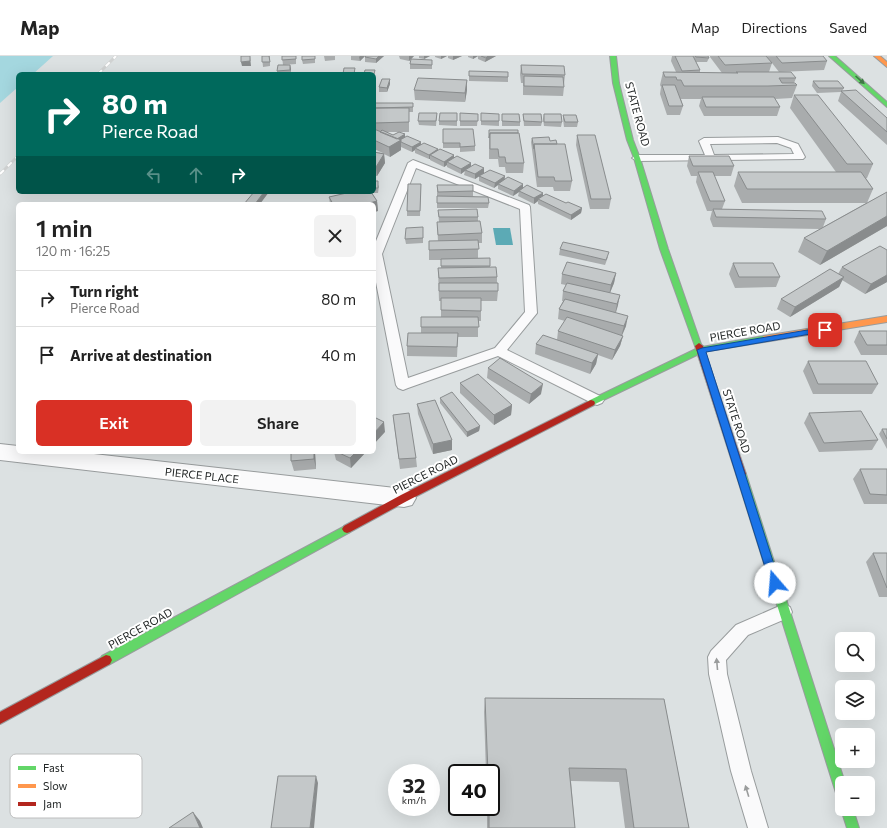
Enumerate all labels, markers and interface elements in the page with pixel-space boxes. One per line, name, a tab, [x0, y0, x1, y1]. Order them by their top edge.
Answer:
text: Map	[20, 16, 59, 39]
text: Map	[691, 19, 720, 36]
text: Directions	[742, 19, 807, 36]
text: Saved	[829, 19, 867, 36]
one-way arrow	[854, 76, 865, 85]
street label: STATE ROAD	[623, 80, 653, 148]
text: 80 m	[102, 86, 168, 120]
icon: right	[36, 88, 88, 140]
text: Pierce Road	[102, 120, 198, 142]
icon: left	[143, 164, 165, 186]
icon: ahead	[185, 164, 207, 186]
icon: right	[227, 164, 249, 186]
text: 1 min	[36, 213, 93, 242]
button: close	[314, 215, 356, 257]
text: 120 m · 16:25	[36, 243, 110, 259]
text: Turn right	[70, 282, 139, 300]
icon: right	[36, 288, 58, 310]
text: 80 m	[321, 290, 356, 308]
text: Pierce Road	[70, 300, 139, 316]
pin	[808, 313, 842, 347]
street label: PIERCE ROAD	[709, 318, 781, 344]
icon: arrive	[814, 319, 836, 341]
icon: arrive	[36, 344, 58, 366]
text: Arrive at destination	[70, 346, 212, 364]
text: 40 m	[321, 346, 356, 364]
street label: STATE ROAD	[721, 387, 753, 455]
button: Exit	[36, 400, 192, 446]
button: Share	[200, 400, 356, 446]
street label: PIERCE ROAD	[390, 452, 460, 496]
street label: PIERCE PLACE	[164, 465, 240, 485]
position arrow	[754, 562, 796, 604]
street label: PIERCE ROAD	[106, 605, 174, 651]
map controls	[835, 632, 875, 816]
button: search	[835, 632, 875, 672]
one-way arrow	[714, 658, 721, 670]
button: layers	[835, 680, 875, 720]
button: +	[835, 728, 875, 768]
legend	[10, 754, 142, 818]
text: Fast	[43, 761, 65, 774]
speed limit sign: 40	[448, 764, 500, 816]
text: 32	[403, 773, 425, 797]
button: −	[835, 776, 875, 816]
text: Slow	[43, 779, 68, 792]
one-way arrow	[744, 784, 750, 796]
text: km/h	[402, 794, 426, 806]
text: Jam	[43, 797, 62, 811]

